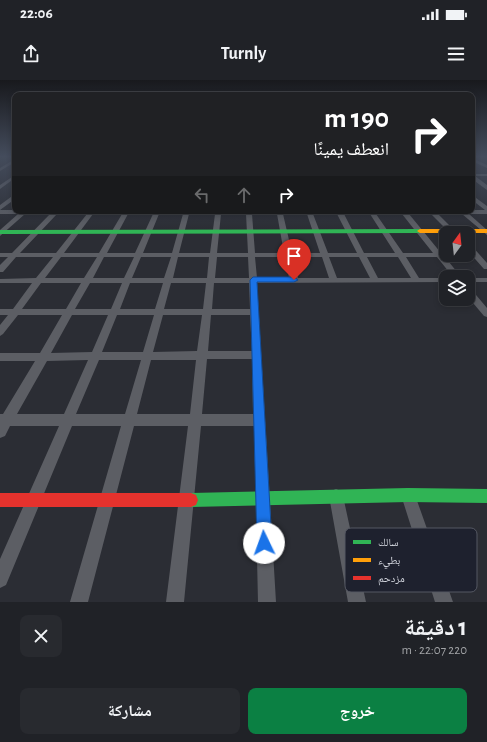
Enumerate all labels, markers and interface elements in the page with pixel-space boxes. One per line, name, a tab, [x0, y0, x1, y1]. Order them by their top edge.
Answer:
text: 22:06	[20, 6, 53, 21]
icon: share	[20, 43, 42, 65]
icon: menu	[445, 43, 467, 65]
text: Turnly	[221, 45, 266, 63]
text: 190 m	[324, 105, 389, 133]
icon: right	[403, 108, 455, 160]
text: انعطف يمينًا	[313, 141, 389, 159]
icon: left	[191, 184, 213, 206]
icon: ahead	[233, 184, 255, 206]
icon: right	[275, 184, 297, 206]
north arrow	[439, 226, 475, 262]
map controls	[439, 226, 475, 306]
pin	[277, 239, 311, 280]
icon: arrive	[283, 245, 305, 267]
button: layers	[439, 270, 475, 306]
position arrow	[243, 522, 285, 564]
legend	[345, 528, 477, 592]
text: سالك	[378, 537, 398, 548]
text: بطيء	[378, 555, 400, 569]
text: مزدحم	[378, 573, 405, 586]
button: close	[20, 615, 62, 657]
text: 1 دقيقة	[404, 616, 467, 640]
text: 220 m · 22:07	[401, 644, 467, 657]
button: مشاركة	[20, 688, 240, 734]
button: خروج	[248, 688, 467, 734]

